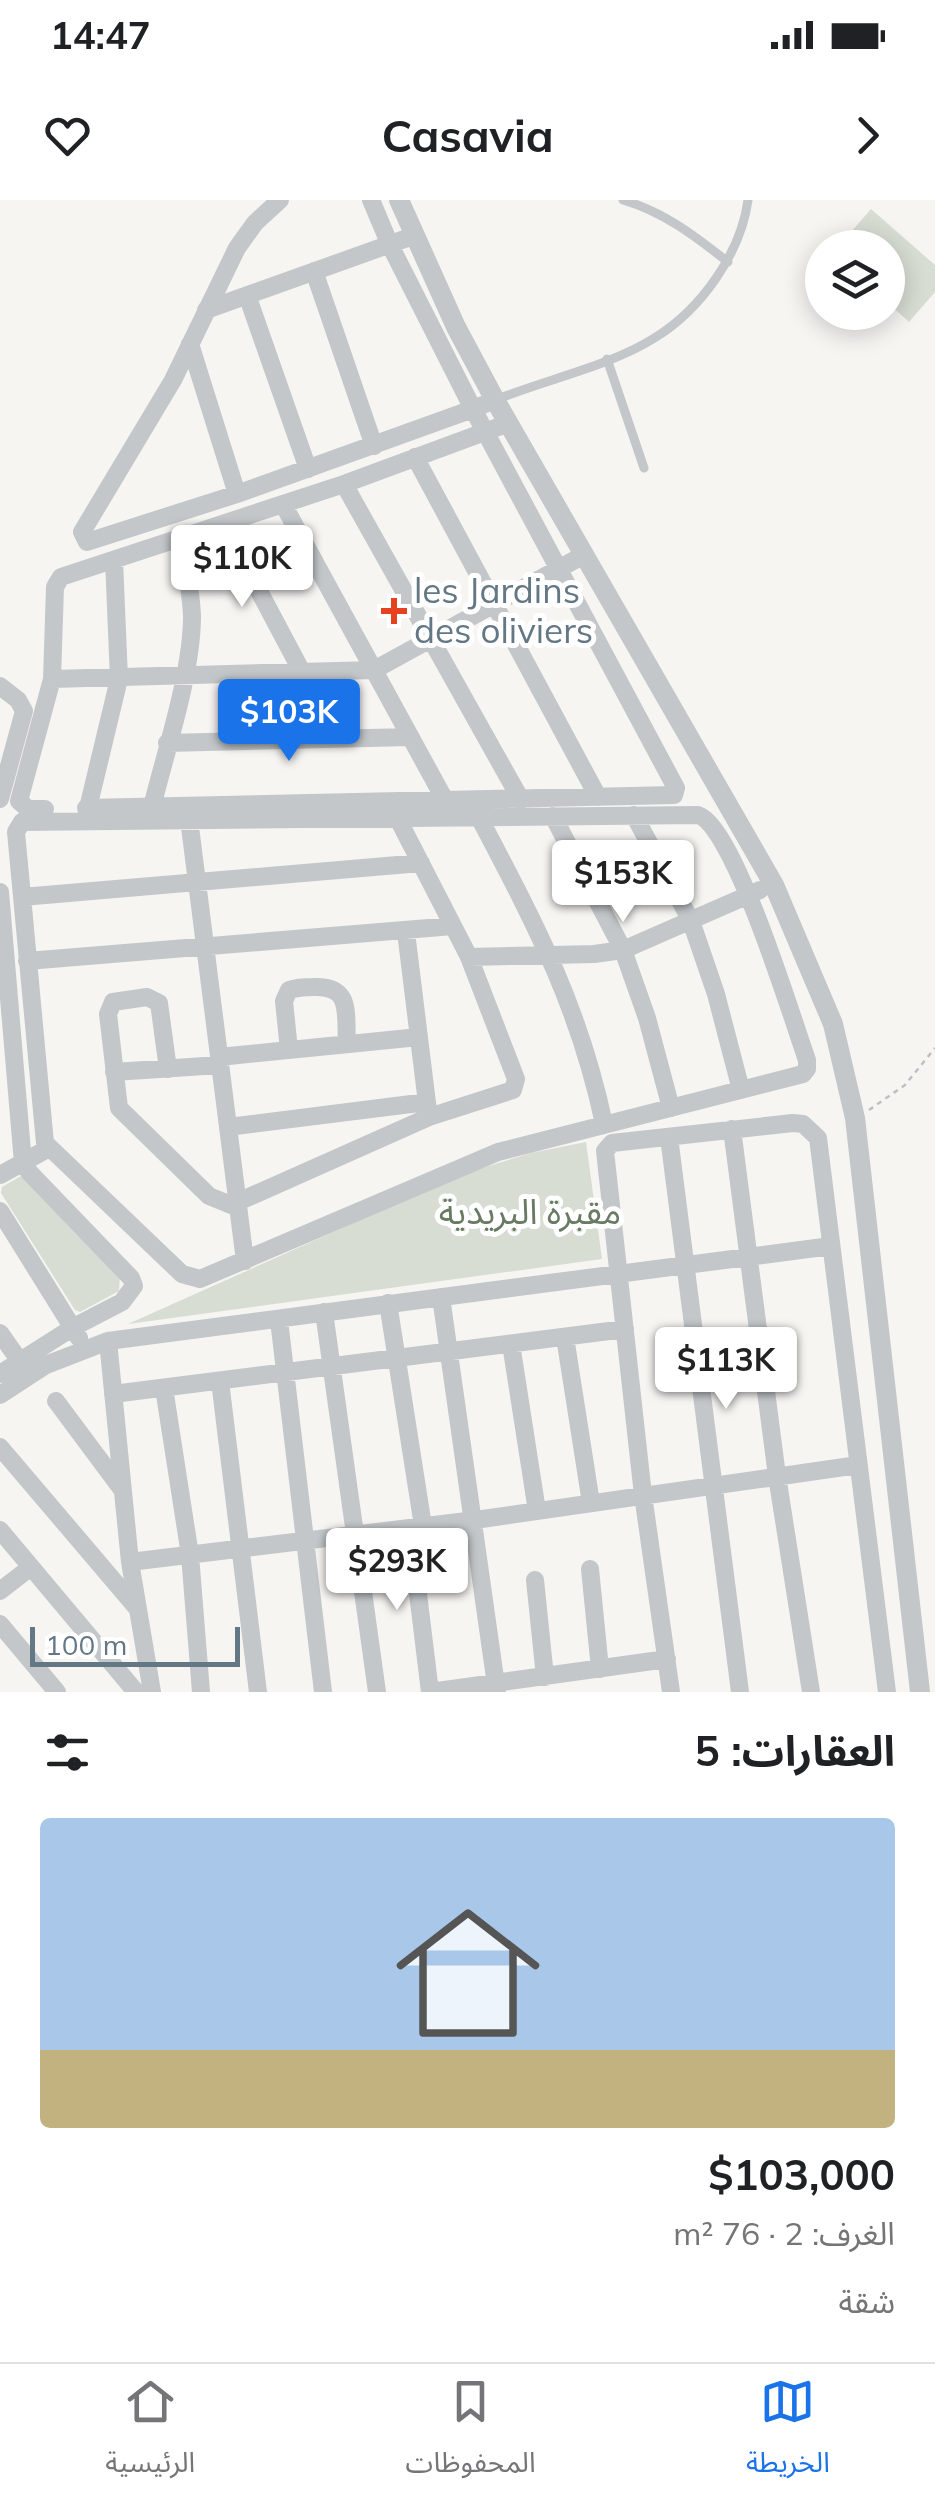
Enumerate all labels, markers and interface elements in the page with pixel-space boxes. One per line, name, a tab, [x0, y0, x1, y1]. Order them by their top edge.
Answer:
text: 14:47	[50, 11, 151, 59]
text: Casavia	[381, 107, 554, 163]
icon: heart	[40, 108, 95, 163]
icon: forward	[840, 108, 895, 163]
map controls	[805, 230, 905, 330]
button: layers	[805, 230, 905, 330]
pin: $110K	[172, 525, 312, 610]
text: $110K	[193, 537, 291, 577]
place label: les Jardins des oliviers	[414, 568, 593, 652]
marker: les Jardins des oliviers	[383, 600, 405, 622]
pin: $103K	[219, 679, 359, 764]
text: $103K	[240, 691, 338, 731]
pin: $153K	[553, 840, 693, 925]
text: $153K	[574, 852, 672, 892]
park label: مقبرة البريدية	[439, 1189, 621, 1233]
pin: $113K	[656, 1327, 796, 1412]
text: $113K	[677, 1339, 775, 1379]
pin: $293K	[327, 1528, 467, 1613]
text: $293K	[348, 1540, 446, 1580]
scale bar	[30, 1622, 240, 1666]
text: 100 m	[45, 1627, 127, 1662]
text: العقارات: 5	[695, 1724, 895, 1777]
icon: filters	[40, 1725, 95, 1780]
icon: home	[378, 1883, 558, 2063]
text: $103,000	[708, 2148, 895, 2201]
text: الغرف: 2 · 76 m²	[673, 2213, 895, 2253]
text: شقة	[839, 2281, 895, 2321]
tab: الرئيسية	[105, 2374, 195, 2493]
tab: المحفوظات	[406, 2374, 536, 2493]
tab: الخريطة	[746, 2374, 830, 2493]

